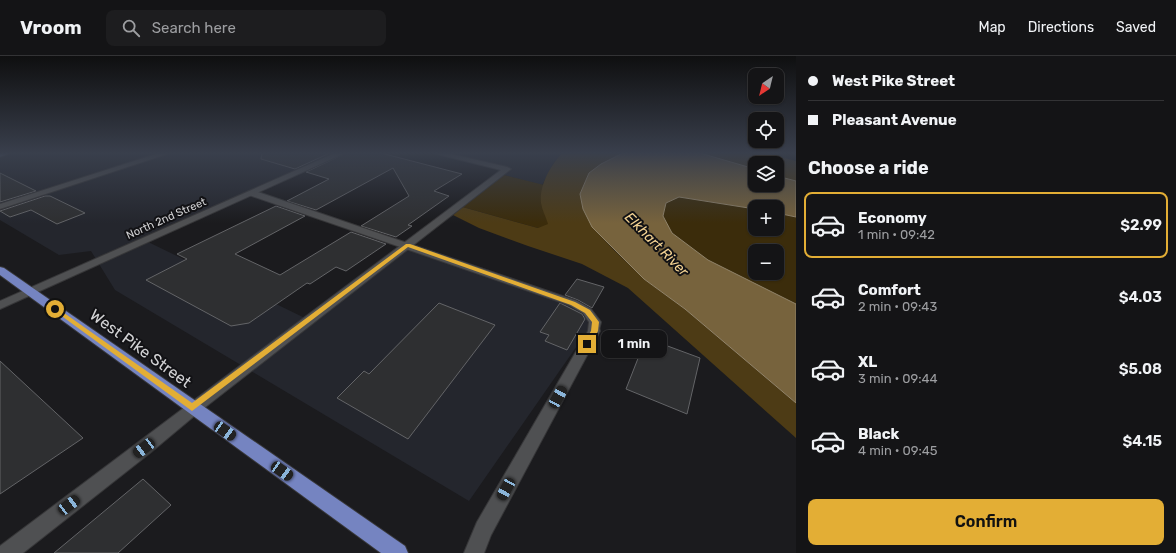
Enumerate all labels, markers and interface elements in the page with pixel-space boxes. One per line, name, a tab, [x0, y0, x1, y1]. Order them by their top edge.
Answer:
search box	[106, 10, 386, 46]
text: Vroom	[20, 16, 82, 39]
icon: search	[120, 17, 142, 39]
text: Search here	[152, 19, 236, 37]
text: Map	[979, 19, 1006, 36]
text: Directions	[1028, 19, 1094, 36]
text: Saved	[1116, 19, 1156, 36]
north arrow	[748, 68, 784, 104]
map controls	[748, 68, 784, 280]
text: West Pike Street	[832, 72, 955, 90]
text: Pleasant Avenue	[832, 111, 957, 129]
button: locate	[748, 112, 784, 148]
button: layers	[748, 156, 784, 192]
text: Choose a ride	[808, 157, 929, 179]
street label: North 2nd Street	[124, 195, 209, 242]
button: +	[748, 200, 784, 236]
icon: car	[810, 207, 846, 243]
water label: Elkhart River	[621, 209, 693, 280]
text: Economy	[858, 209, 927, 227]
text: $2.99	[1120, 216, 1162, 234]
text: 1 min · 09:42	[858, 227, 935, 242]
button: −	[748, 244, 784, 280]
icon: car	[810, 279, 846, 315]
text: Comfort	[858, 281, 921, 299]
text: $4.03	[1119, 288, 1162, 306]
text: 2 min · 09:43	[858, 299, 937, 314]
route start	[46, 300, 64, 318]
street label: West Pike Street	[86, 305, 195, 392]
callout: 1 min	[601, 330, 667, 358]
route end	[578, 335, 596, 353]
text: 1 min	[618, 336, 650, 351]
icon: car	[810, 351, 846, 387]
text: XL	[858, 353, 877, 371]
text: $5.08	[1119, 360, 1162, 378]
text: 3 min · 09:44	[858, 371, 938, 386]
car	[547, 384, 569, 410]
car	[212, 419, 238, 443]
icon: car	[810, 423, 846, 459]
text: Black	[858, 425, 899, 443]
text: $4.15	[1122, 432, 1162, 450]
car	[131, 436, 157, 460]
text: 4 min · 09:45	[858, 443, 938, 458]
car	[269, 459, 295, 483]
car	[495, 476, 517, 502]
car	[56, 493, 82, 517]
button: Confirm	[808, 499, 1164, 545]

